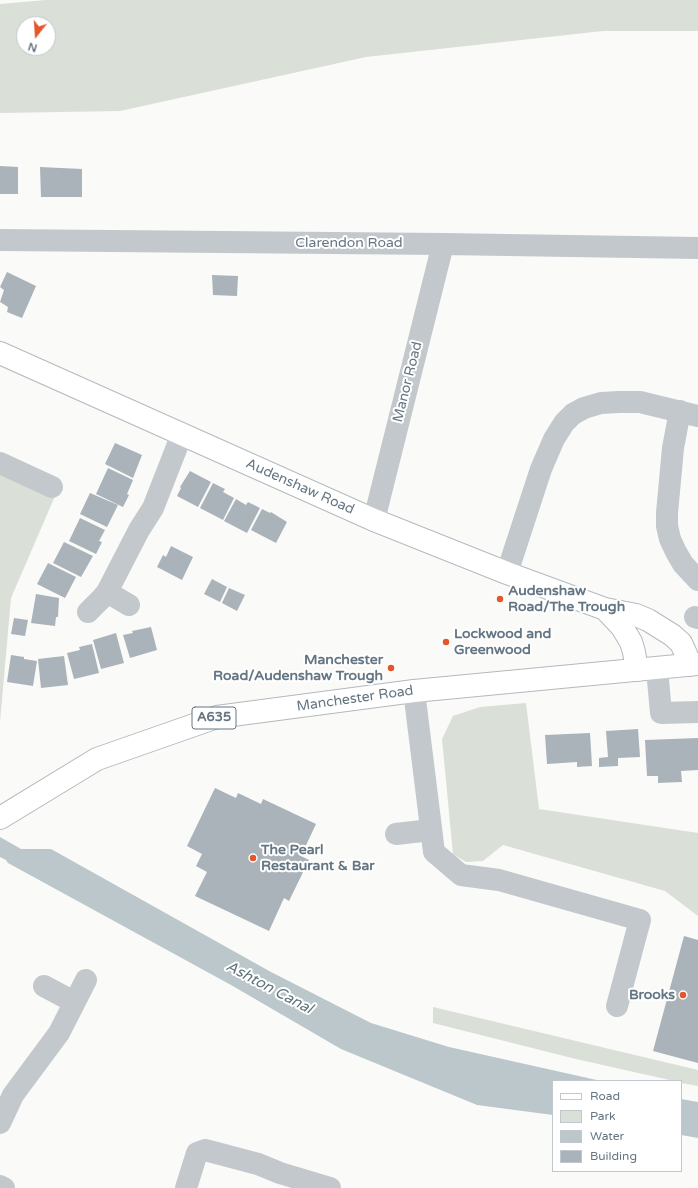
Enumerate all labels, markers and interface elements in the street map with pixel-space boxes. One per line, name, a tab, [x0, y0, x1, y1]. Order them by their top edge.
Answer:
north arrow	[16, 16, 56, 56]
text: N	[27, 39, 39, 55]
street label: Clarendon Road	[295, 235, 403, 251]
street label: Manor Road	[390, 340, 426, 424]
street label: Audenshaw Road	[243, 456, 357, 518]
place label: Audenshaw Road/The Trough	[508, 583, 625, 616]
marker: Audenshaw Road/The Trough	[495, 594, 505, 604]
place label: Lockwood and Greenwood	[454, 626, 551, 658]
marker: Lockwood and Greenwood	[441, 637, 451, 647]
place label: Manchester Road/Audenshaw Trough	[213, 652, 383, 684]
marker: Manchester Road/Audenshaw Trough	[386, 663, 396, 673]
street label: Manchester Road	[295, 682, 415, 716]
road number: A635	[192, 707, 236, 729]
place label: The Pearl Restaurant & Bar	[261, 842, 375, 874]
marker: The Pearl Restaurant & Bar	[248, 853, 258, 863]
water label: Ashton Canal	[223, 958, 315, 1018]
place label: Brooks	[629, 987, 675, 1003]
marker: Brooks	[678, 990, 688, 1000]
legend	[552, 1080, 682, 1172]
text: Road	[590, 1089, 620, 1103]
text: Park	[590, 1109, 616, 1123]
text: Water	[590, 1129, 624, 1143]
text: Building	[590, 1149, 637, 1163]

